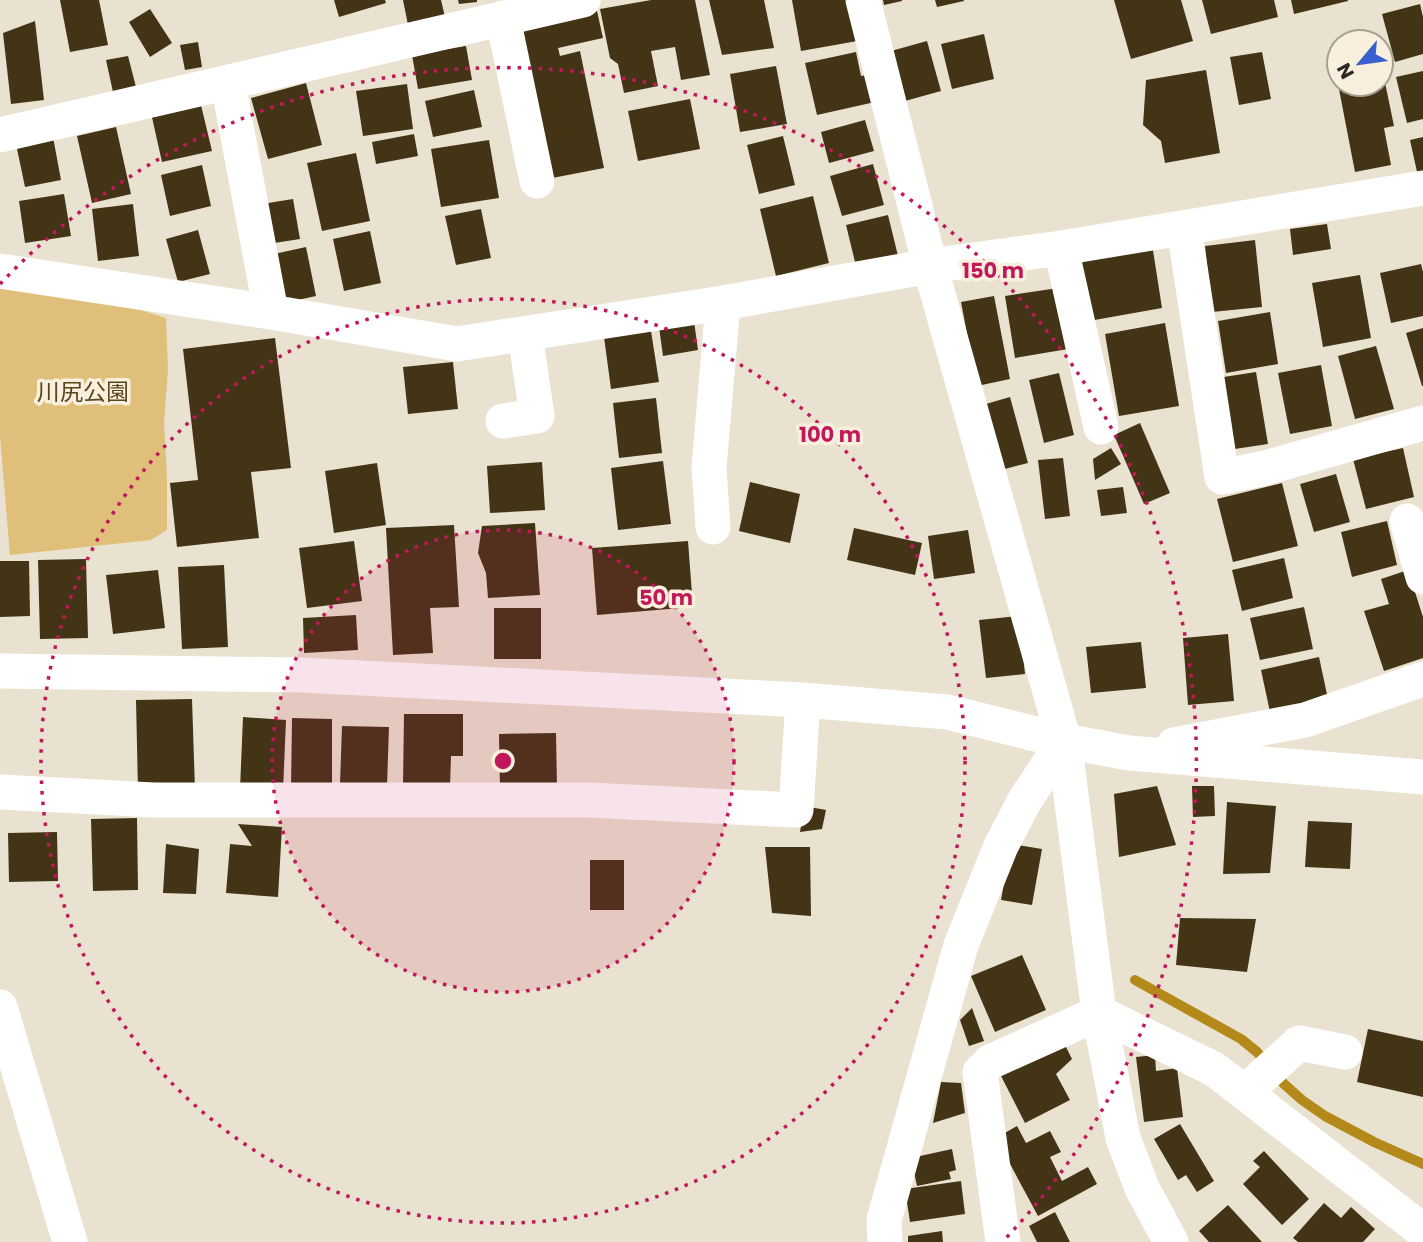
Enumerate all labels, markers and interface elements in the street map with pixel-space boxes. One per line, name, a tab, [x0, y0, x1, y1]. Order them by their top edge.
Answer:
north arrow	[1325, 28, 1395, 98]
text: N	[1330, 58, 1361, 84]
text: 150 m	[962, 256, 1024, 285]
park label: 川尻公園	[37, 376, 129, 408]
text: 100 m	[799, 420, 861, 449]
text: 50 m	[639, 583, 693, 612]
centre of rings	[491, 749, 515, 773]

